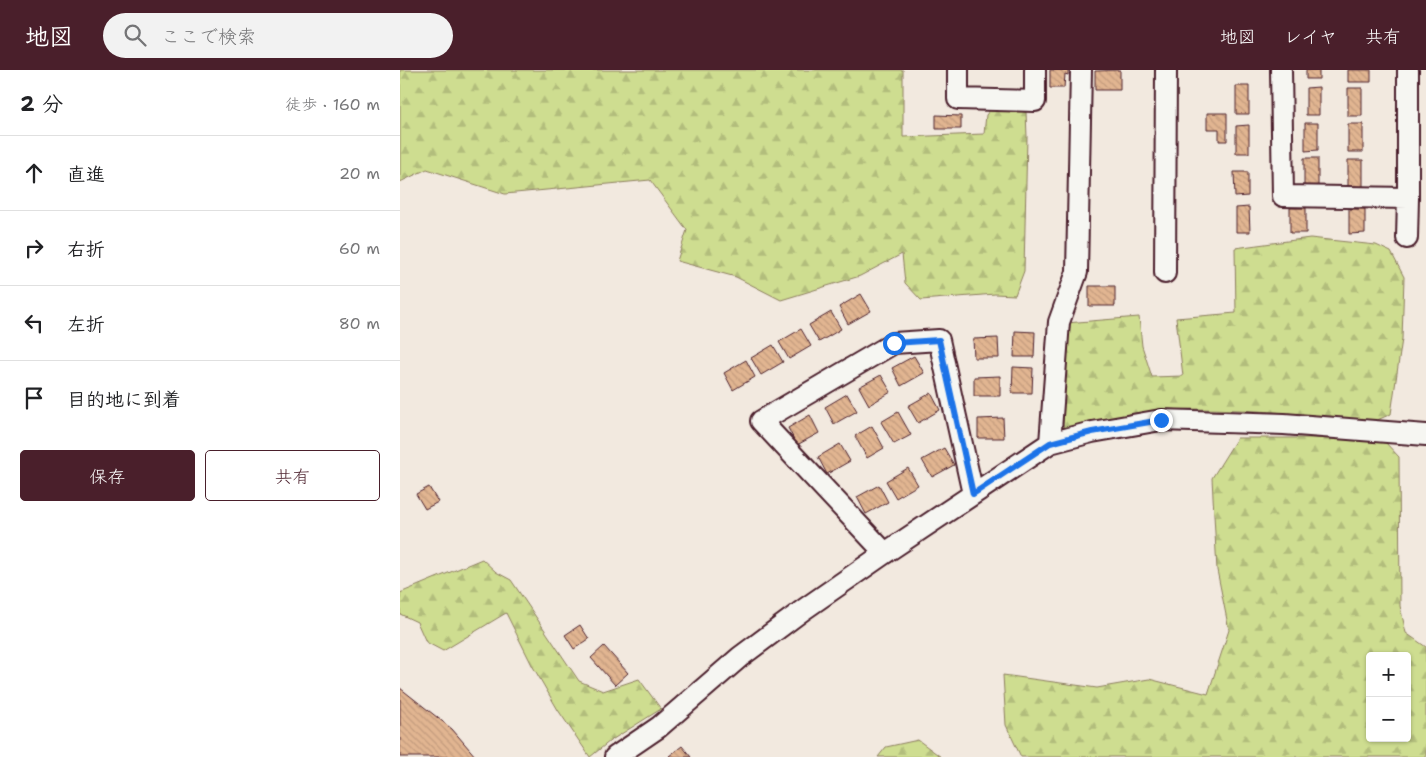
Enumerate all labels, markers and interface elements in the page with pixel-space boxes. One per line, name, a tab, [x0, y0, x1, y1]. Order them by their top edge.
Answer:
search box	[103, 13, 453, 58]
text: 地図	[25, 21, 73, 53]
icon: search	[121, 21, 149, 49]
text: ここで検索	[161, 24, 256, 49]
text: 地図	[1220, 25, 1256, 49]
text: レイヤ	[1284, 25, 1337, 49]
text: 共有	[1365, 25, 1401, 49]
text: 2 分	[20, 90, 63, 118]
text: 徒歩 · 160 m	[285, 94, 380, 115]
icon: ahead	[20, 159, 48, 187]
text: 直進	[67, 162, 105, 187]
text: 20 m	[339, 163, 380, 184]
icon: right	[20, 234, 48, 262]
text: 右折	[67, 237, 105, 262]
text: 60 m	[339, 238, 380, 259]
icon: left	[20, 309, 48, 337]
text: 左折	[67, 312, 105, 337]
text: 80 m	[339, 313, 380, 334]
route start	[883, 332, 906, 355]
icon: arrive	[20, 384, 48, 412]
text: 目的地に到着	[67, 387, 181, 412]
route end	[1150, 409, 1173, 432]
button: 保存	[20, 450, 195, 501]
button: 共有	[205, 450, 380, 501]
map controls	[1366, 652, 1411, 742]
button: +	[1366, 652, 1411, 697]
button: −	[1366, 697, 1411, 742]

